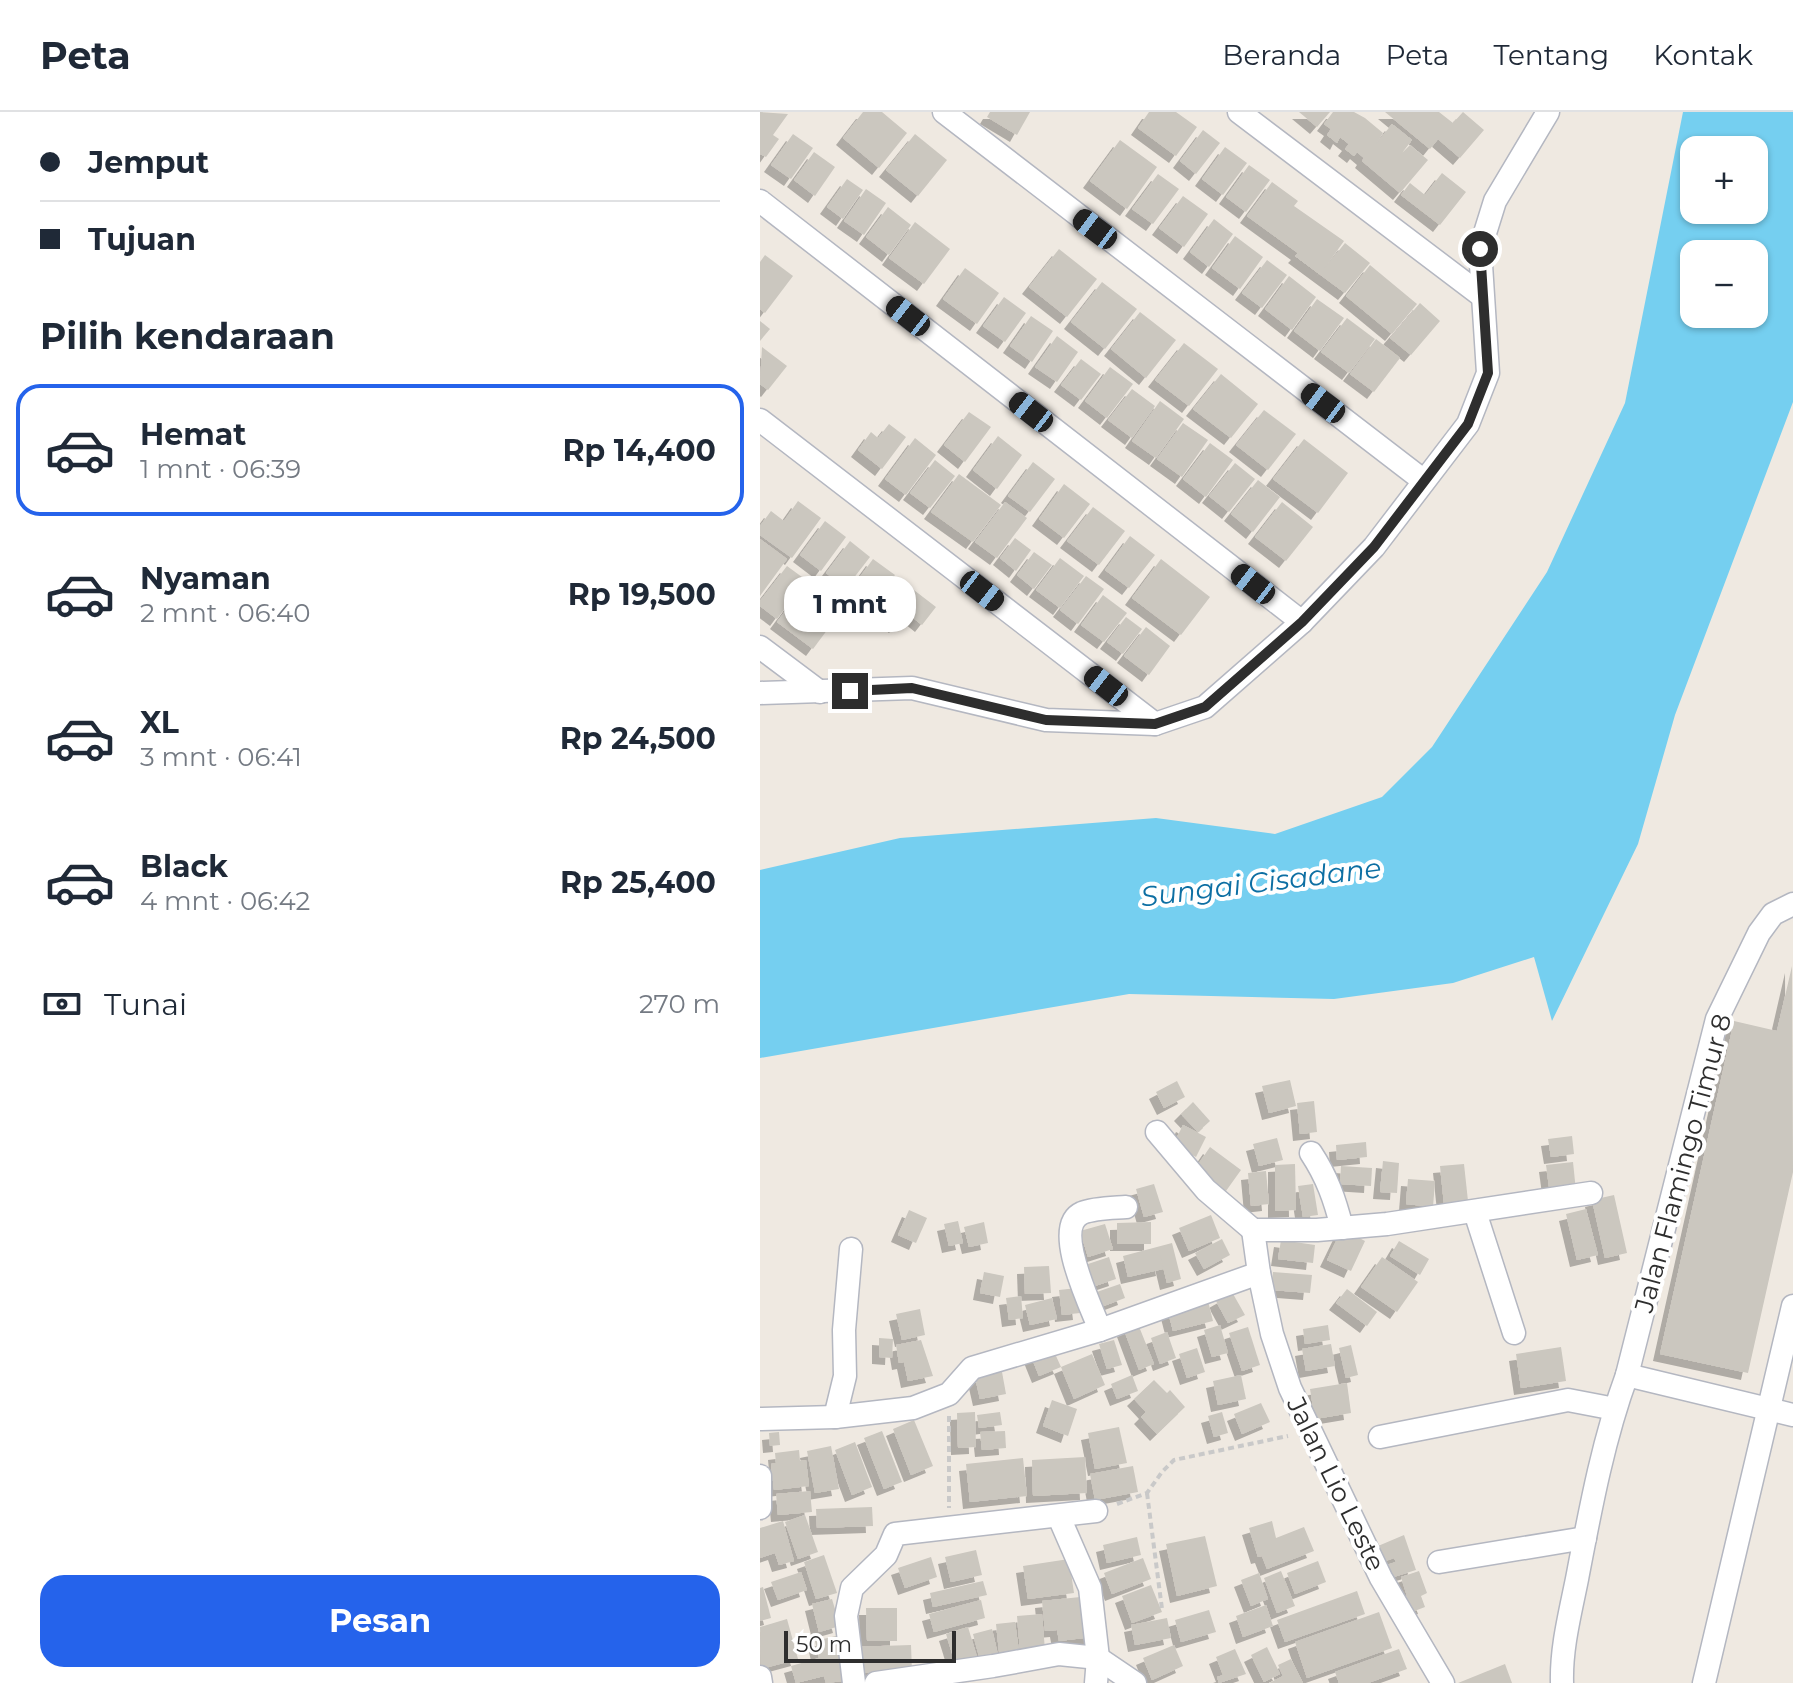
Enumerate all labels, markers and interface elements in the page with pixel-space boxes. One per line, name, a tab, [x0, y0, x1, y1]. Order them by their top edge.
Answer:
text: Peta	[40, 32, 131, 79]
text: Beranda	[1222, 38, 1341, 72]
text: Peta	[1385, 38, 1449, 72]
text: Tentang	[1493, 38, 1609, 72]
text: Kontak	[1653, 38, 1753, 72]
map controls	[1680, 136, 1768, 328]
button: +	[1680, 136, 1768, 224]
text: Jemput	[88, 144, 209, 181]
car	[1069, 205, 1121, 253]
text: Tujuan	[88, 221, 196, 258]
route start	[1462, 231, 1498, 267]
button: −	[1680, 240, 1768, 328]
car	[882, 292, 934, 340]
text: Pilih kendaraan	[40, 314, 335, 358]
car	[1297, 379, 1349, 427]
car	[1005, 388, 1057, 436]
icon: car	[44, 414, 116, 486]
text: Hemat	[140, 416, 246, 453]
text: Rp 14,400	[562, 432, 716, 469]
text: 1 mnt · 06:39	[140, 453, 301, 485]
icon: car	[44, 558, 116, 630]
text: Nyaman	[140, 560, 271, 597]
car	[1227, 560, 1279, 608]
car	[956, 567, 1008, 615]
callout: 1 mnt	[784, 575, 916, 631]
text: Rp 19,500	[568, 576, 716, 613]
text: 1 mnt	[813, 588, 887, 620]
text: 2 mnt · 06:40	[140, 597, 310, 629]
car	[1080, 662, 1132, 710]
route end	[832, 673, 868, 709]
icon: car	[44, 702, 116, 774]
text: XL	[140, 704, 179, 741]
text: Rp 24,500	[560, 720, 716, 757]
text: 3 mnt · 06:41	[140, 741, 302, 773]
icon: car	[44, 846, 116, 918]
text: Black	[140, 848, 228, 885]
water label: Sungai Cisadane	[1139, 850, 1383, 914]
text: Rp 25,400	[560, 864, 716, 901]
text: 4 mnt · 06:42	[140, 885, 310, 917]
icon: cash	[40, 982, 84, 1026]
text: Tunai	[104, 986, 187, 1023]
text: 270 m	[639, 988, 720, 1020]
street label: Jalan Flamingo Timur 8	[1627, 1010, 1738, 1317]
street label: Jalan Lio Leste	[1280, 1391, 1392, 1576]
button: Pesan	[40, 1575, 720, 1667]
scale bar	[784, 1627, 956, 1663]
text: 50 m	[796, 1631, 852, 1658]

